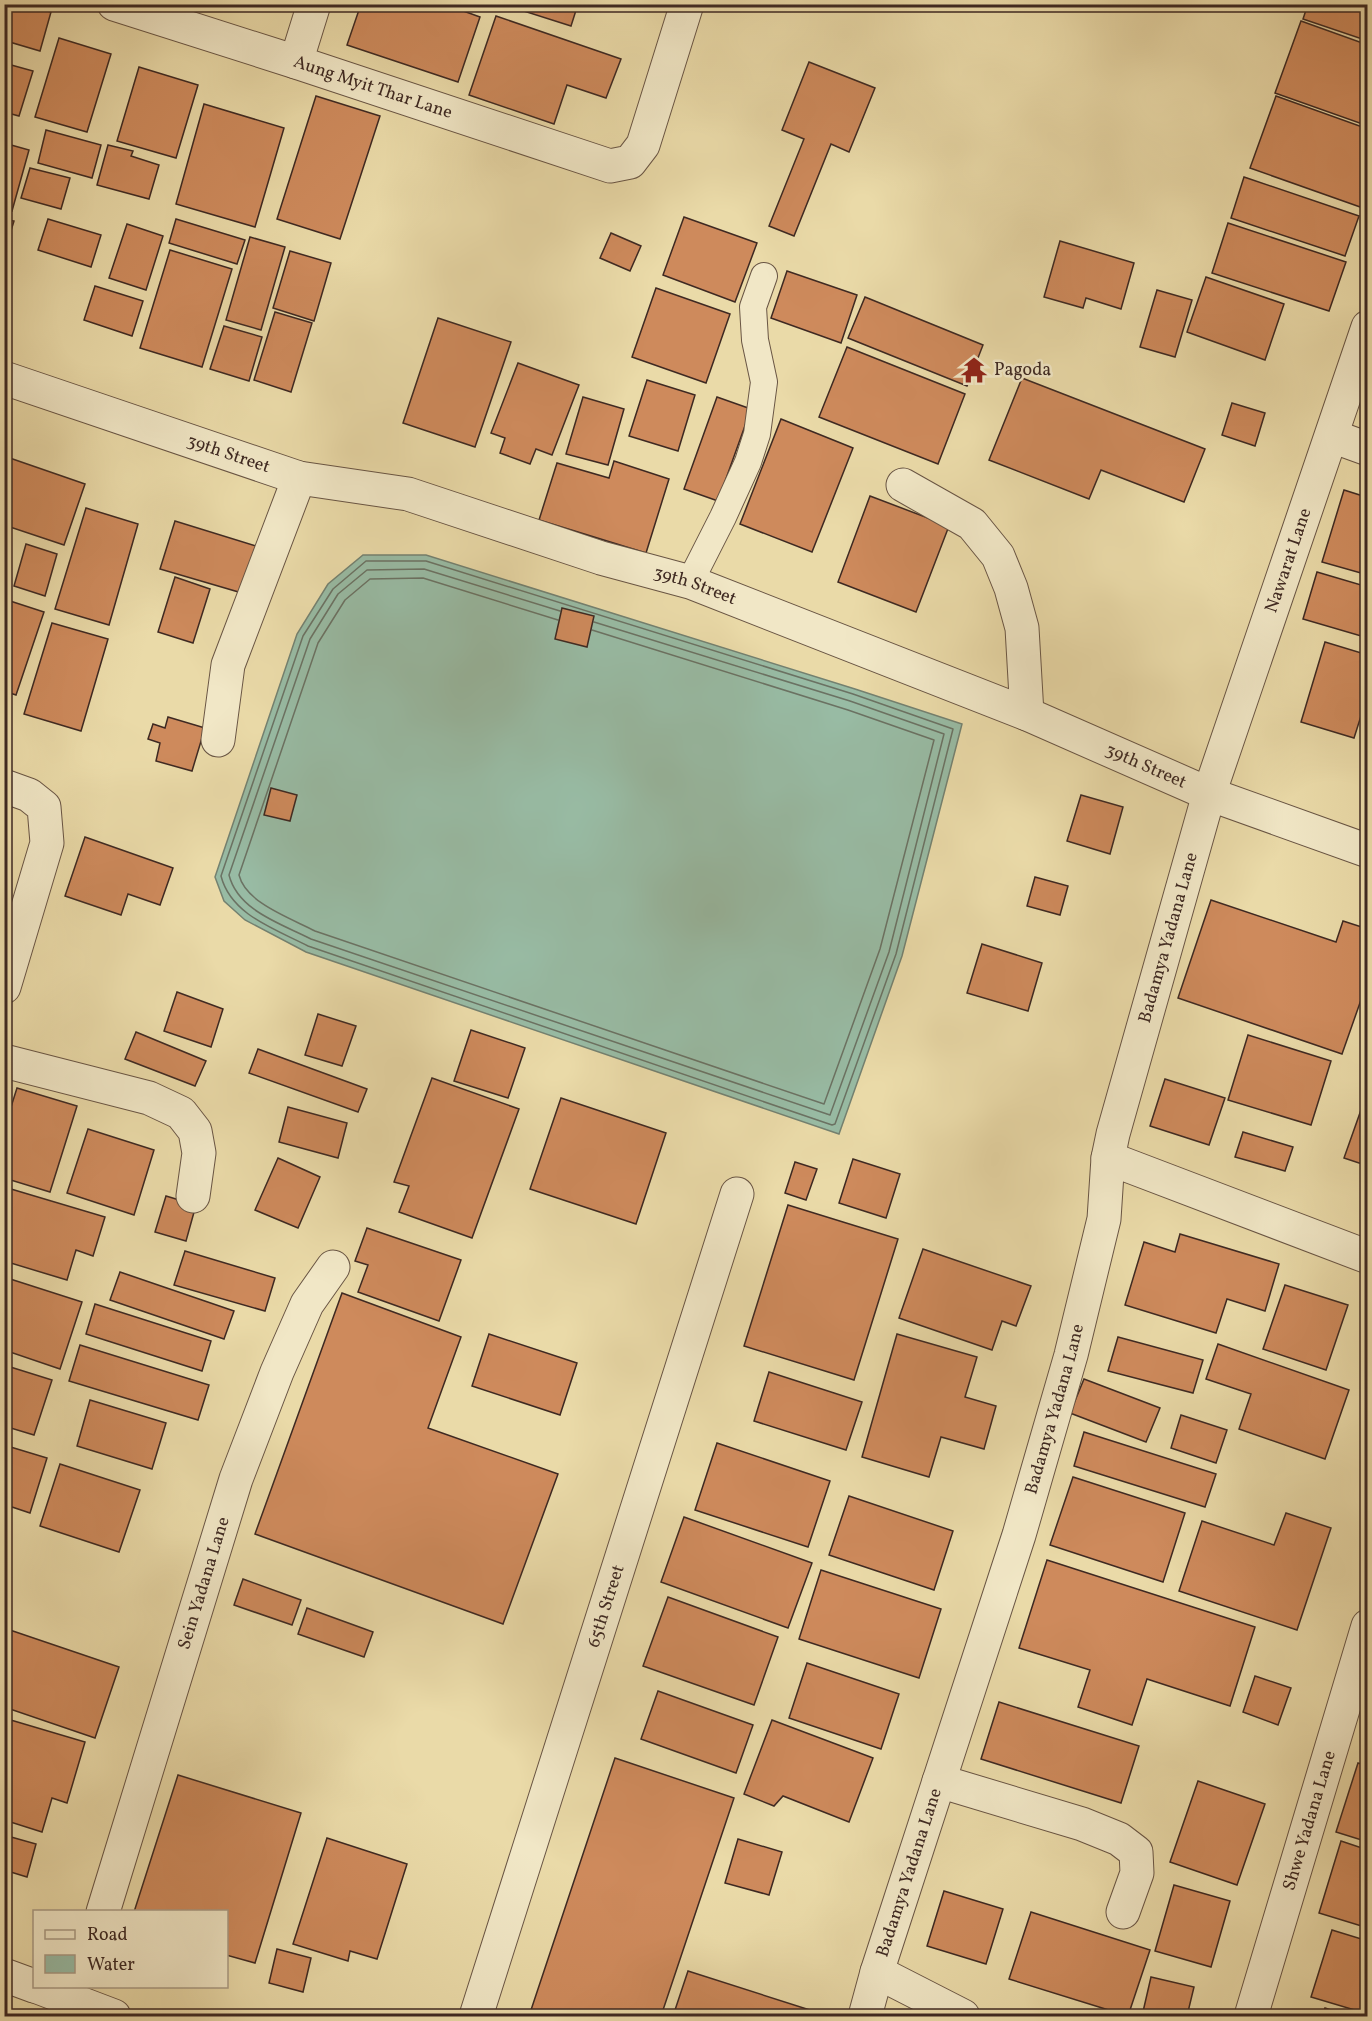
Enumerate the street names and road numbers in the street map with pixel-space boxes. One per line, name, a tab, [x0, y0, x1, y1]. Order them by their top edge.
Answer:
street label: Aung Myit Thar Lane	[290, 50, 456, 125]
street label: 39th Street	[184, 428, 273, 480]
street label: Nawarat Lane	[1259, 505, 1318, 616]
street label: 39th Street	[651, 560, 740, 611]
street label: 39th Street	[1101, 738, 1190, 795]
street label: Badamya Yadana Lane	[1132, 850, 1204, 1026]
street label: Badamya Yadana Lane	[1019, 1321, 1091, 1497]
street label: Sein Yadana Lane	[172, 1514, 236, 1653]
street label: 65th Street	[581, 1562, 631, 1651]
street label: Shwe Yadana Lane	[1277, 1747, 1342, 1894]
street label: Badamya Yadana Lane	[870, 1785, 948, 1960]

